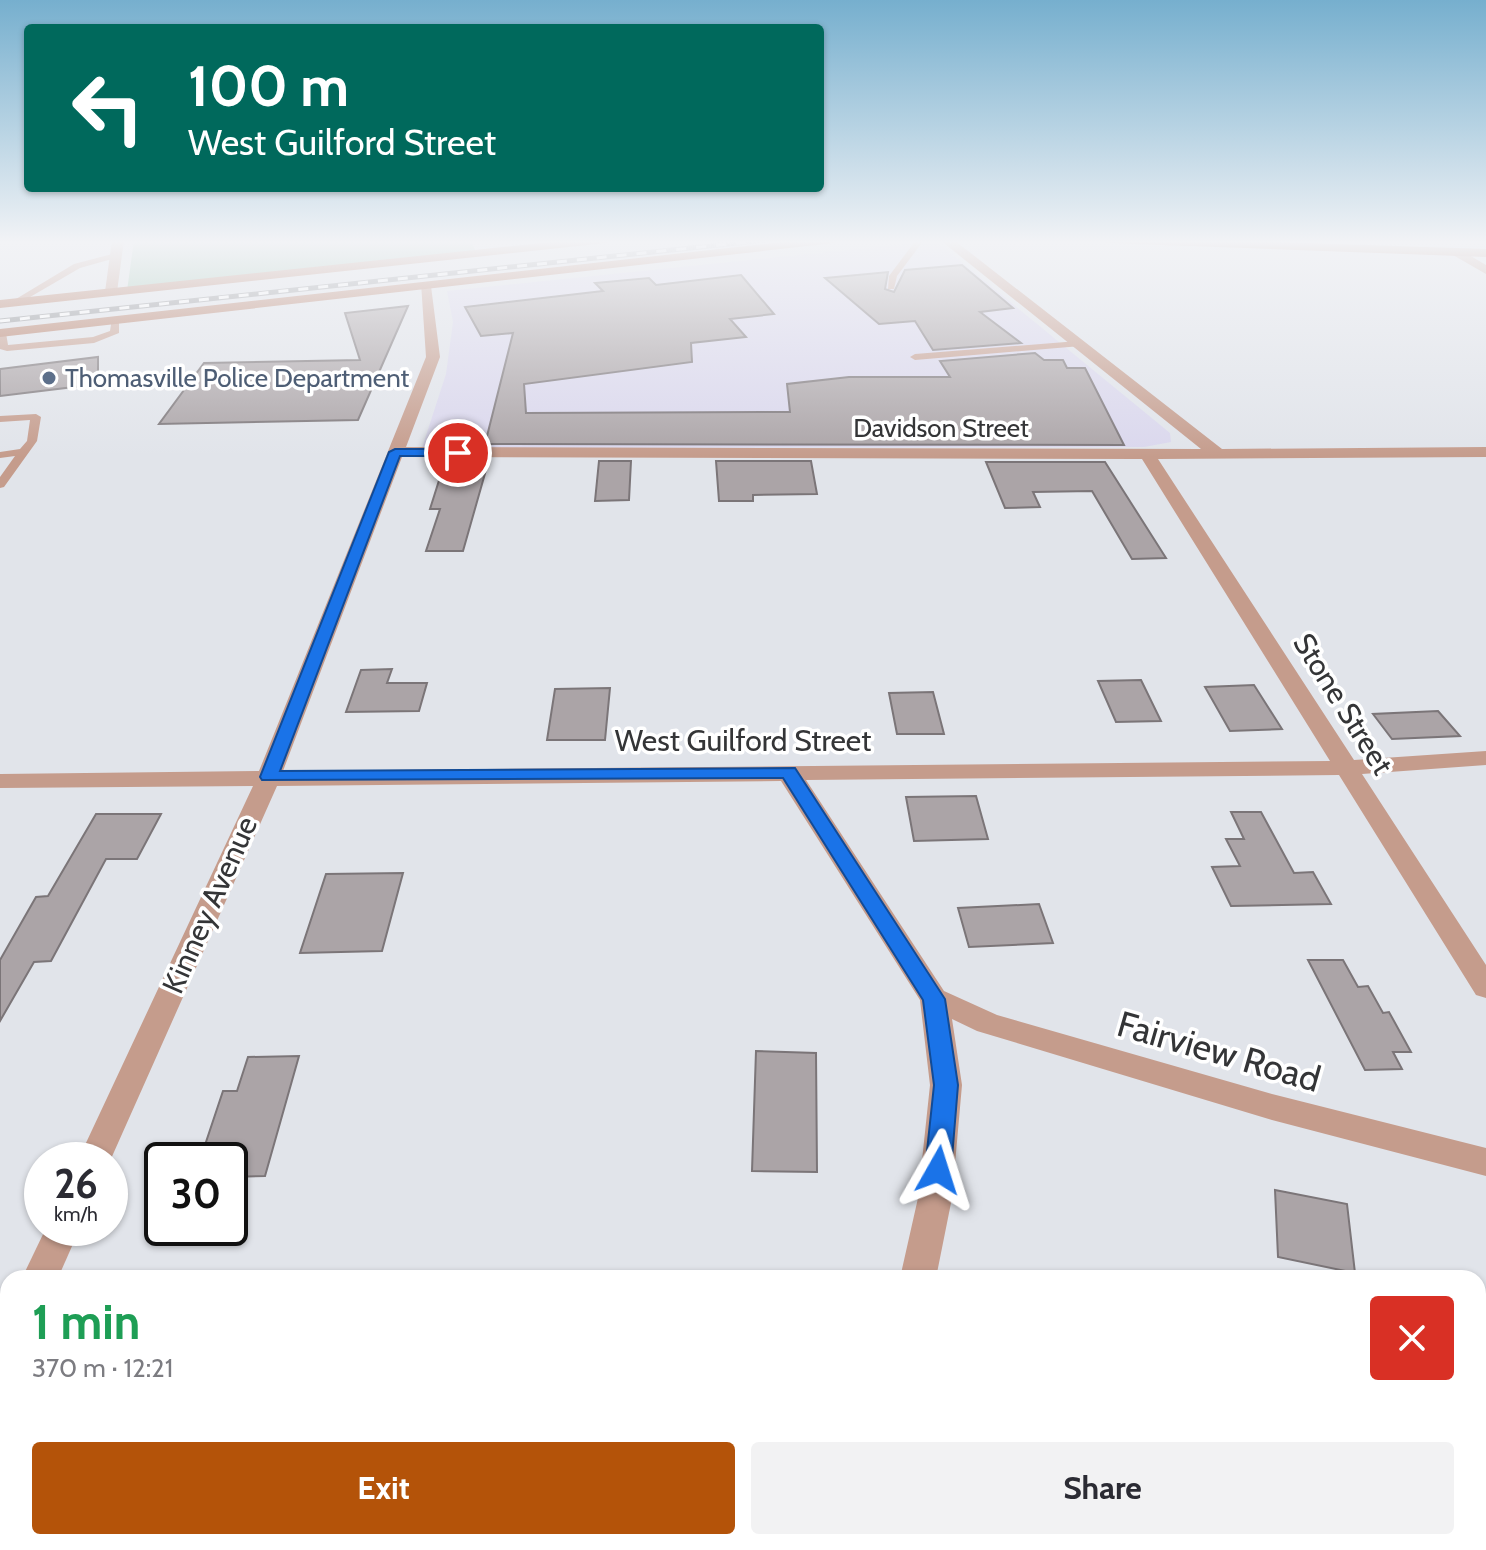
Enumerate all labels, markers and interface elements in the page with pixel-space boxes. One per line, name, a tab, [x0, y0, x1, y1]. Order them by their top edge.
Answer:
text: 100 m	[188, 52, 349, 120]
icon: left	[56, 56, 160, 160]
text: West Guilford Street	[188, 120, 496, 164]
place label: Thomasville Police Department	[65, 362, 409, 394]
marker: Thomasville Police Department	[40, 369, 58, 387]
street label: Davidson Street	[853, 412, 1029, 444]
pin	[424, 419, 492, 487]
icon: arrive	[436, 431, 480, 475]
street label: Stone Street	[1285, 626, 1401, 781]
street label: West Guilford Street	[615, 722, 871, 759]
street label: Kinney Avenue	[154, 811, 265, 999]
street label: Fairview Road	[1112, 1001, 1326, 1101]
position arrow	[896, 1128, 980, 1212]
speed limit sign: 30	[144, 1142, 248, 1246]
text: 26	[54, 1159, 98, 1208]
text: km/h	[54, 1202, 98, 1226]
text: 1 min	[32, 1293, 140, 1351]
button: close	[1370, 1296, 1454, 1380]
text: 370 m · 12:21	[32, 1352, 173, 1384]
button: Exit	[32, 1442, 735, 1534]
button: Share	[751, 1442, 1454, 1534]

